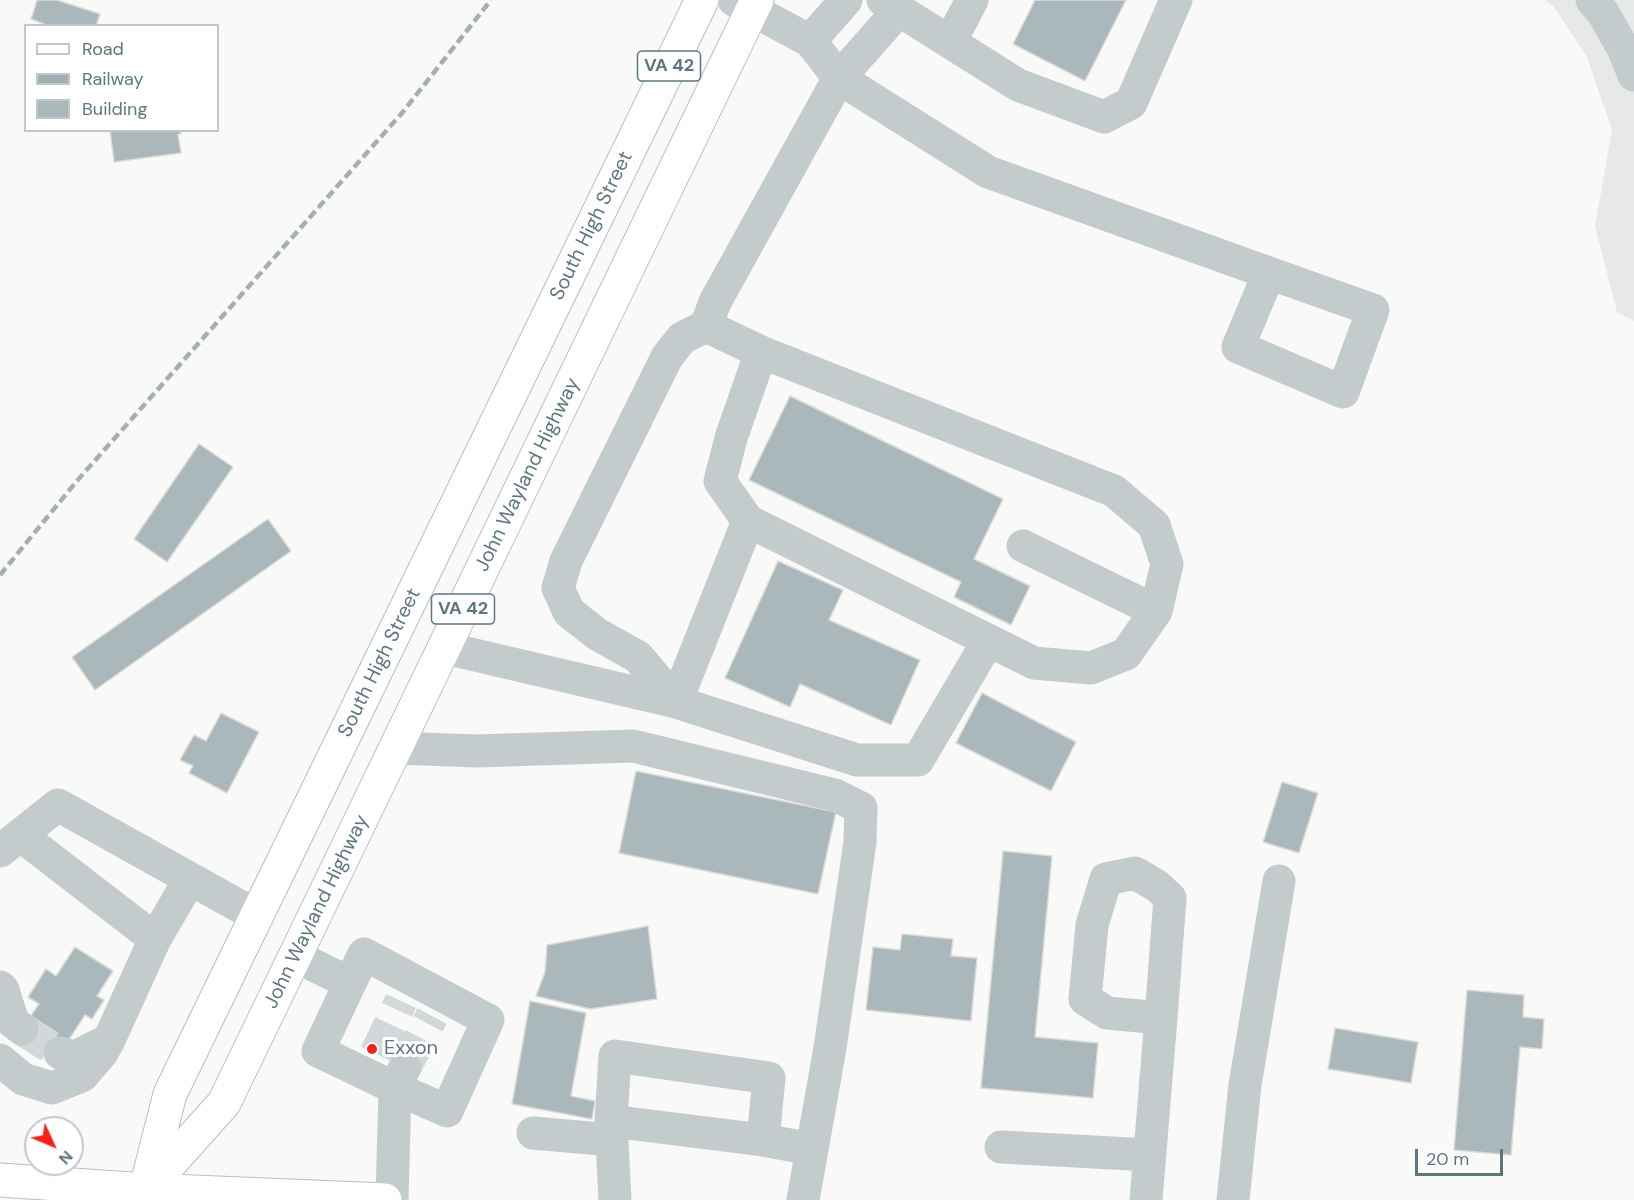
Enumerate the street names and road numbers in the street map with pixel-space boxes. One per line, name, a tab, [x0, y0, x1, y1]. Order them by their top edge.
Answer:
road number: VA 42	[638, 51, 700, 81]
street label: South High Street	[546, 148, 638, 304]
street label: John Wayland Highway	[471, 374, 585, 576]
street label: South High Street	[334, 585, 426, 741]
road number: VA 42	[432, 594, 494, 624]
street label: John Wayland Highway	[260, 811, 374, 1013]

